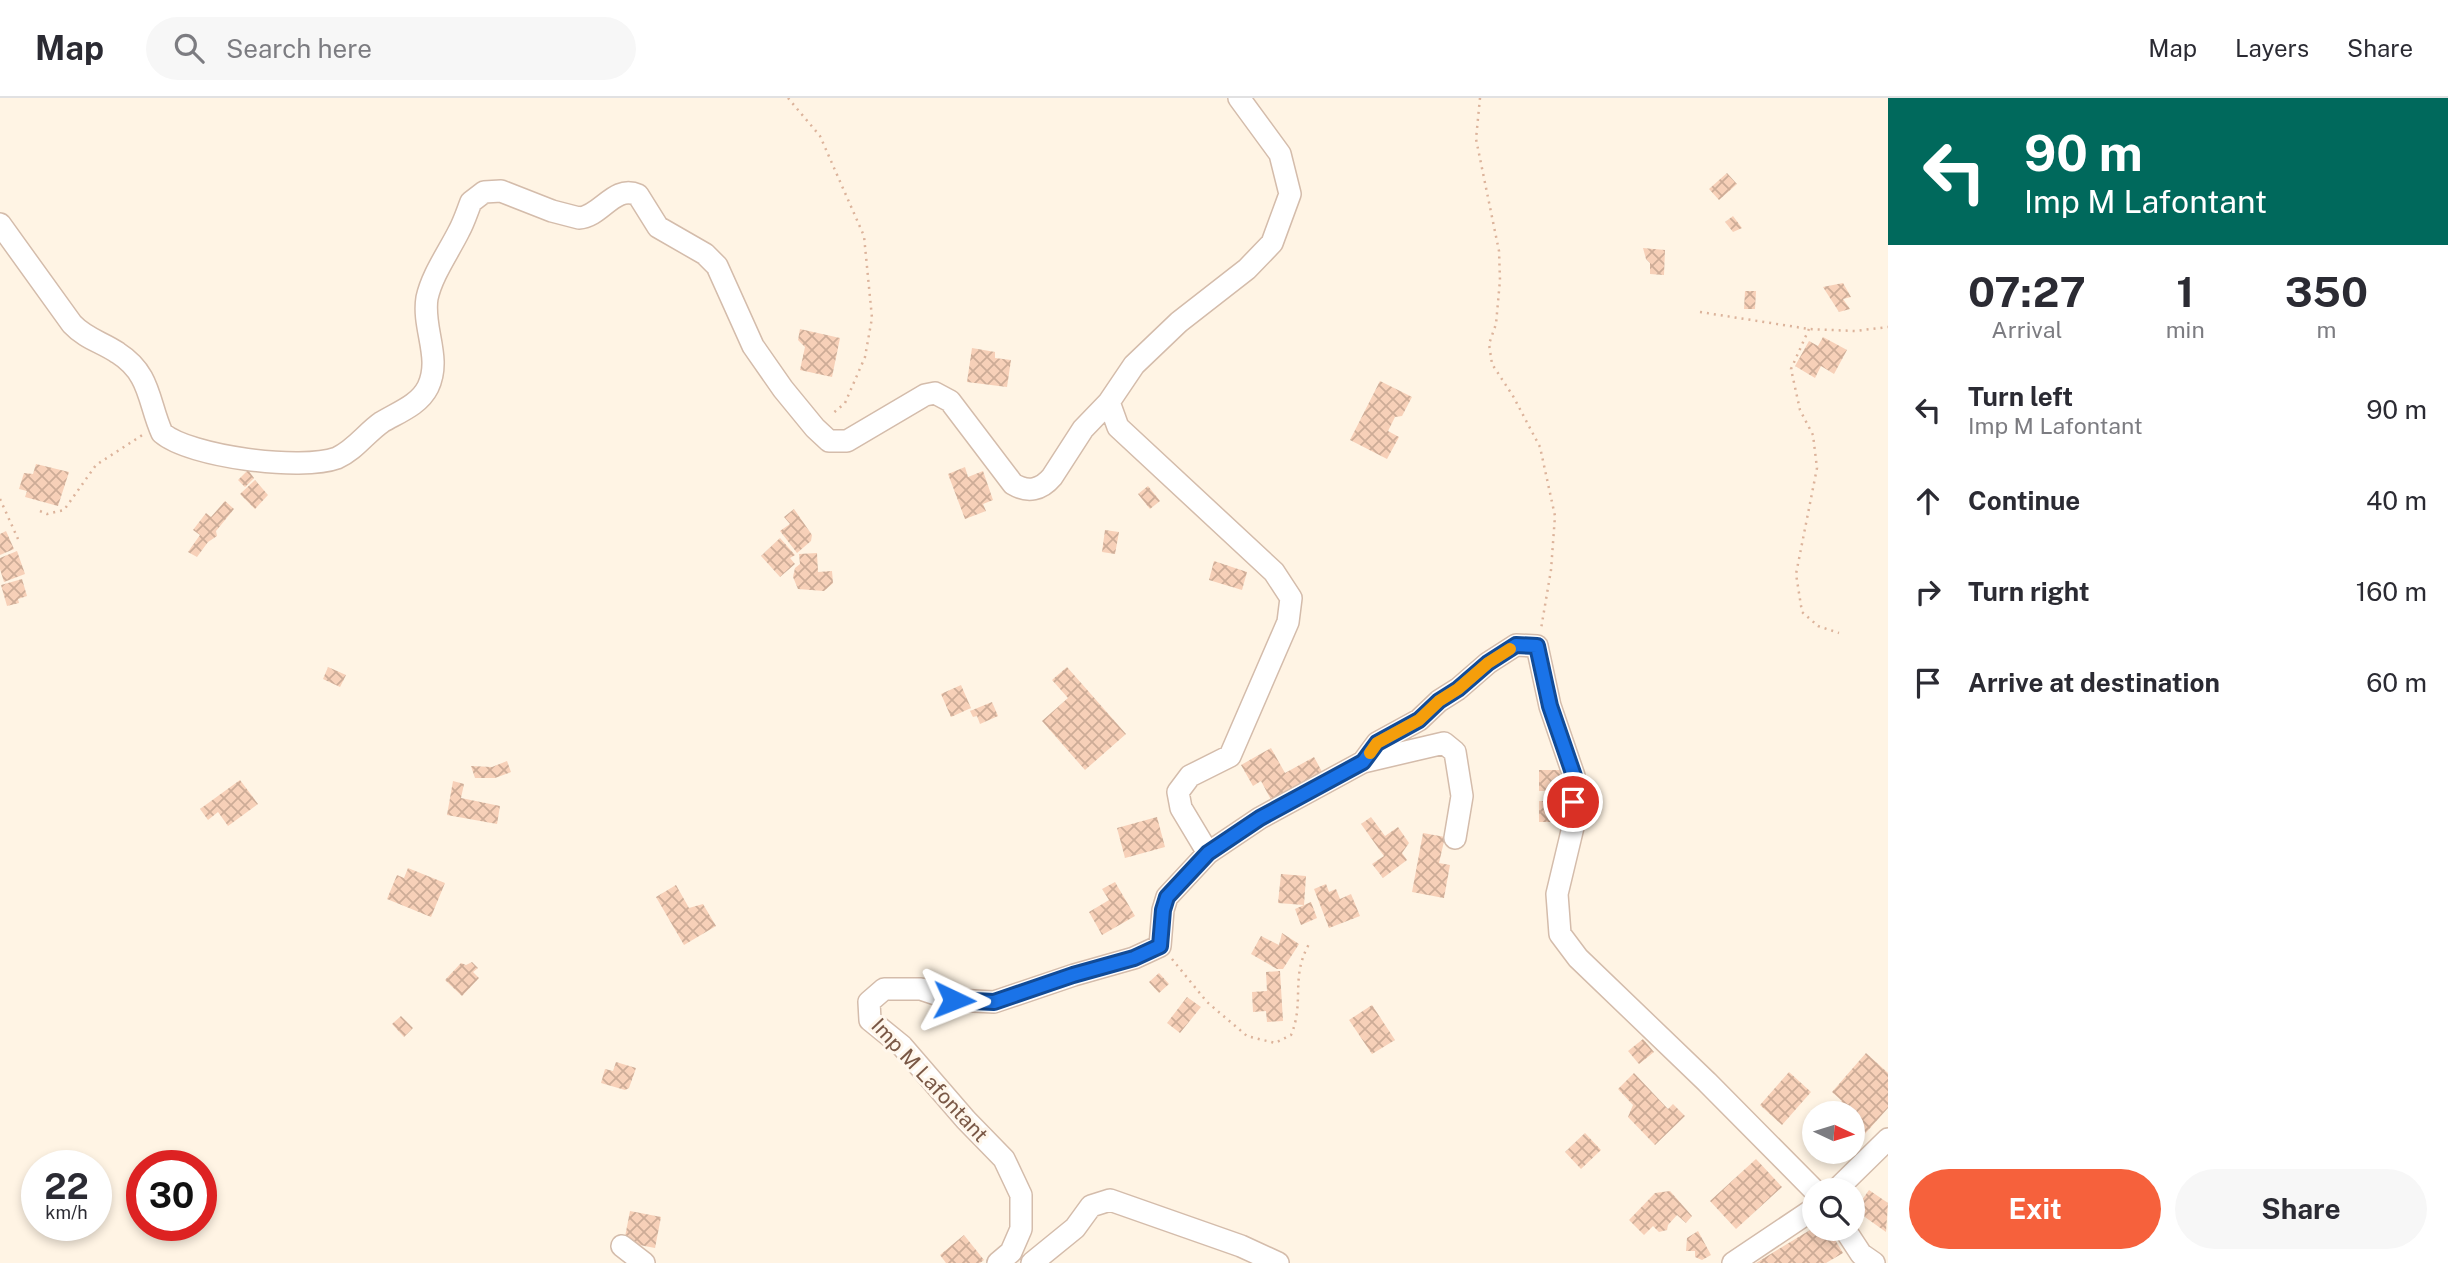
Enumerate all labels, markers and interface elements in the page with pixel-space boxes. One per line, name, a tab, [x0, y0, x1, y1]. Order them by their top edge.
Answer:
search box	[146, 17, 636, 80]
text: Map	[35, 29, 104, 67]
icon: search	[170, 29, 208, 67]
text: Search here	[226, 33, 372, 64]
text: Map	[2148, 34, 2197, 62]
text: Layers	[2235, 34, 2309, 62]
text: Share	[2347, 34, 2413, 62]
text: 90 m	[2024, 124, 2143, 182]
icon: left	[1909, 126, 2000, 217]
text: Imp M Lafontant	[2024, 183, 2267, 220]
text: 07:27	[1968, 267, 2086, 316]
text: 1	[2176, 267, 2194, 316]
text: 350	[2285, 267, 2368, 316]
text: Arrival	[1991, 316, 2062, 343]
text: min	[2166, 316, 2205, 343]
text: m	[2316, 316, 2336, 343]
text: Turn left	[1968, 381, 2073, 412]
icon: left	[1909, 391, 1947, 429]
text: 90 m	[2366, 394, 2427, 425]
text: Imp M Lafontant	[1968, 412, 2143, 439]
icon: ahead	[1909, 482, 1947, 520]
text: Continue	[1968, 485, 2080, 516]
text: 40 m	[2366, 485, 2427, 516]
icon: right	[1909, 573, 1947, 611]
text: Turn right	[1968, 576, 2090, 607]
text: 160 m	[2356, 576, 2427, 607]
icon: arrive	[1909, 664, 1947, 702]
text: Arrive at destination	[1968, 667, 2220, 698]
text: 60 m	[2366, 667, 2427, 698]
pin	[1543, 772, 1603, 832]
icon: arrive	[1554, 783, 1592, 821]
position arrow	[917, 963, 991, 1037]
street label: Imp M Lafontant	[866, 1013, 994, 1147]
north arrow	[1802, 1101, 1866, 1164]
map controls	[1802, 1101, 1865, 1241]
speed limit sign: 30	[126, 1150, 217, 1241]
text: 22	[44, 1166, 89, 1207]
button: Exit	[1909, 1169, 2161, 1249]
button: Share	[2175, 1169, 2427, 1249]
button: search	[1802, 1178, 1865, 1241]
text: km/h	[45, 1202, 88, 1223]

